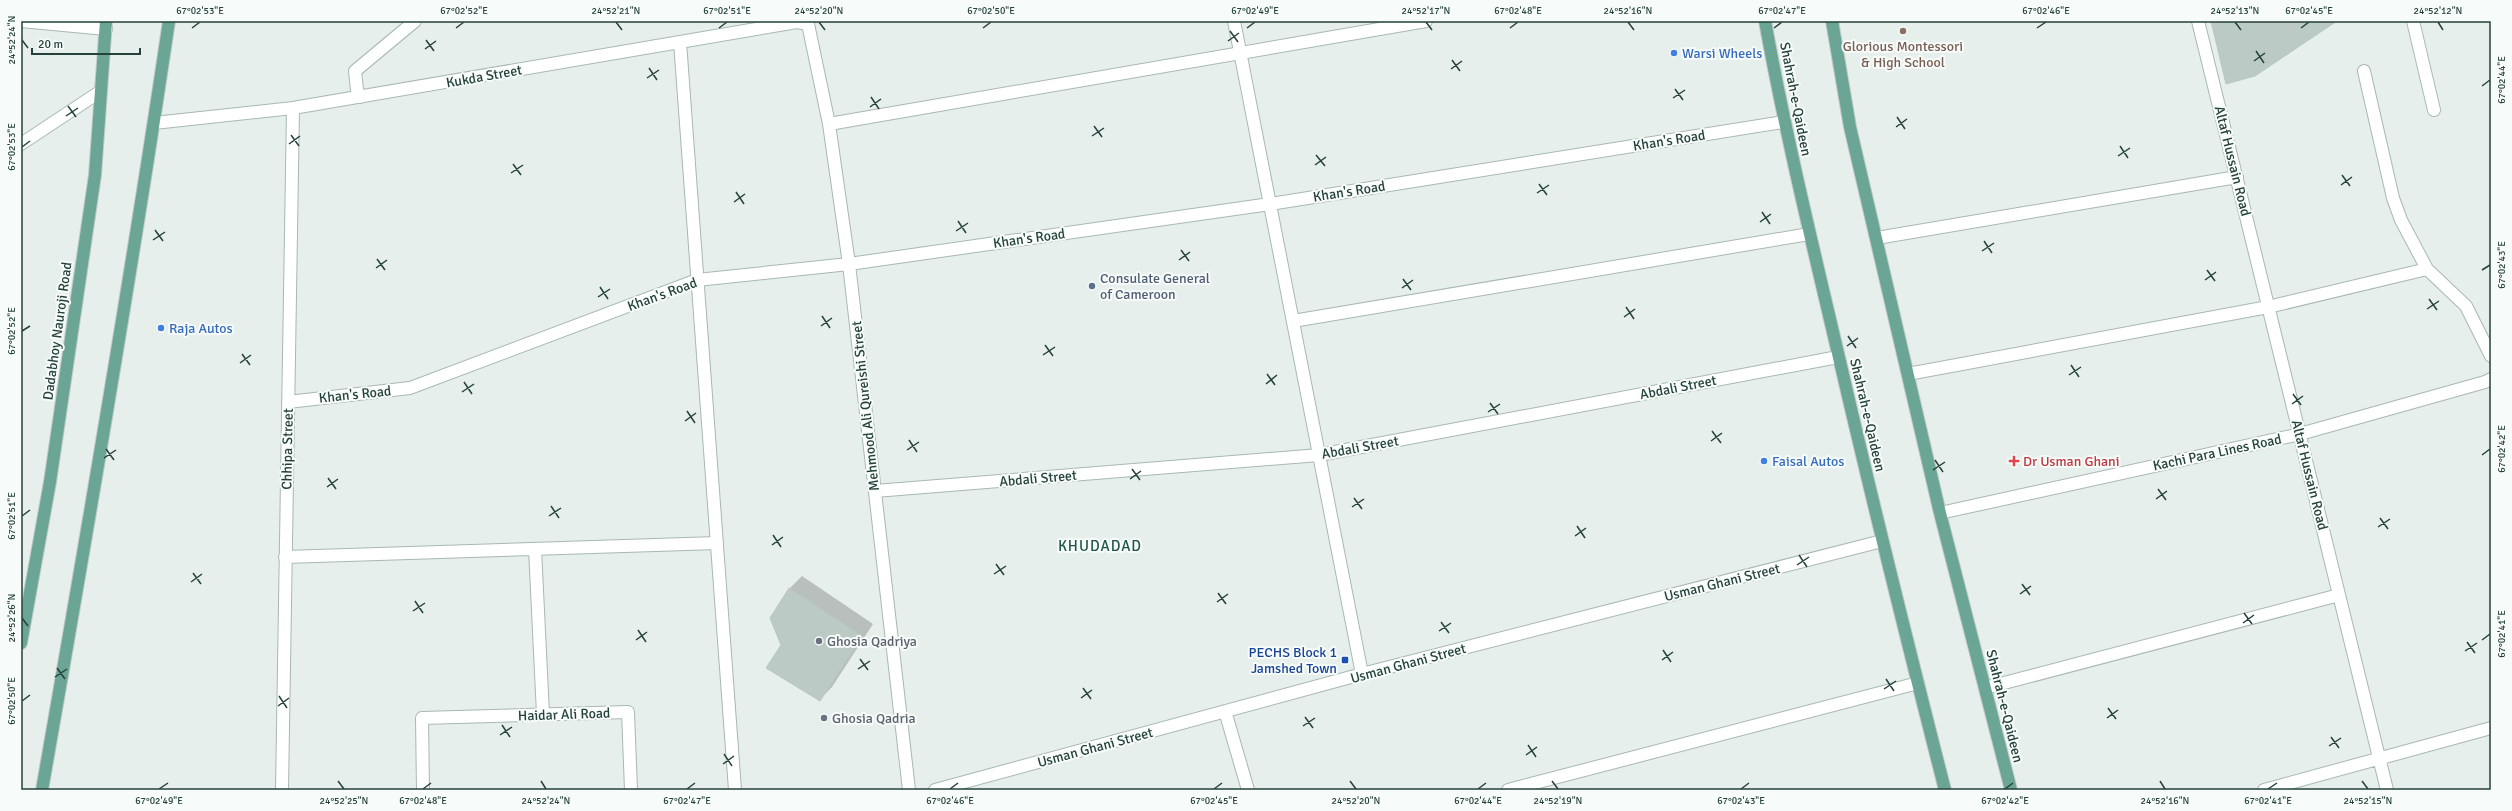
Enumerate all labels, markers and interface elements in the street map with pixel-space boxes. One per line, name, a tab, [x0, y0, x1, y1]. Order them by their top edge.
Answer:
text: 67°02'53"E	[176, 5, 224, 17]
text: 67°02'52"E	[440, 5, 488, 17]
text: 24°52'21"N	[592, 5, 640, 17]
text: 67°02'51"E	[703, 5, 751, 17]
text: 24°52'20"N	[795, 5, 843, 17]
text: 67°02'50"E	[967, 5, 1015, 17]
text: 67°02'49"E	[1231, 5, 1279, 17]
text: 24°52'17"N	[1402, 5, 1450, 17]
text: 67°02'48"E	[1494, 5, 1542, 17]
text: 24°52'16"N	[1604, 5, 1652, 17]
text: 67°02'47"E	[1758, 5, 1806, 17]
text: 67°02'46"E	[2022, 5, 2070, 17]
text: 24°52'13"N	[2211, 5, 2259, 17]
text: 67°02'45"E	[2285, 5, 2333, 17]
text: 24°52'12"N	[2414, 5, 2462, 17]
text: 24°52'24"N	[6, 16, 18, 64]
marker: Glorious Montessori & High School	[1898, 26, 1908, 36]
scale bar	[32, 30, 140, 56]
text: 20 m	[38, 37, 63, 52]
place label: Glorious Montessori & High School	[1843, 38, 1963, 71]
street label: Shahrah-e-Qaideen	[1776, 41, 1815, 157]
place label: Warsi Wheels	[1682, 45, 1762, 62]
marker: Warsi Wheels	[1669, 48, 1679, 58]
text: 67°02'44"E	[2496, 56, 2508, 104]
street label: Kukda Street	[445, 61, 523, 92]
street label: Altaf Hussain Road	[2211, 104, 2254, 218]
text: 67°02'53"E	[6, 123, 18, 171]
street label: Khan's Road	[1632, 126, 1706, 155]
street label: Khan's Road	[1312, 177, 1386, 206]
street label: Khan's Road	[992, 225, 1066, 252]
text: 67°02'43"E	[2496, 241, 2508, 289]
street label: Dadabhoy Nauroji Road	[39, 261, 76, 401]
place label: Consulate General of Cameroon	[1100, 270, 1210, 303]
street label: Khan's Road	[625, 274, 699, 315]
marker: Consulate General of Cameroon	[1087, 281, 1097, 291]
text: 67°02'52"E	[6, 307, 18, 355]
place label: Raja Autos	[169, 320, 233, 337]
street label: Mehmood Ali Qureishi Street	[848, 320, 883, 492]
marker: Raja Autos	[156, 323, 166, 333]
street label: Shahrah-e-Qaideen	[1846, 357, 1889, 473]
street label: Abdali Street	[1638, 372, 1718, 403]
street label: Khan's Road	[318, 382, 392, 407]
street label: Chhipa Street	[278, 408, 297, 490]
street label: Altaf Hussain Road	[2288, 418, 2331, 532]
text: 67°02'42"E	[2496, 425, 2508, 473]
street label: Kachi Para Lines Road	[2151, 431, 2283, 474]
street label: Abdali Street	[1320, 432, 1400, 463]
place label: Faisal Autos	[1772, 453, 1844, 470]
place label: Dr Usman Ghani	[2023, 453, 2120, 470]
marker: Dr Usman Ghani	[2008, 455, 2020, 467]
marker: Faisal Autos	[1759, 456, 1769, 466]
street label: Abdali Street	[999, 467, 1078, 490]
text: 67°02'51"E	[6, 492, 18, 540]
district label: KHUDADAD	[1058, 537, 1142, 555]
street label: Usman Ghani Street	[1662, 560, 1782, 605]
text: 24°52'26"N	[6, 594, 18, 642]
text: 67°02'41"E	[2496, 610, 2508, 658]
place label: Ghosia Qadriya	[827, 633, 917, 650]
marker: Ghosia Qadriya	[814, 636, 824, 646]
street label: Usman Ghani Street	[1349, 640, 1468, 687]
place label: PECHS Block 1 Jamshed Town	[1248, 644, 1337, 677]
street label: Shahrah-e-Qaideen	[1982, 648, 2027, 764]
marker: PECHS Block 1 Jamshed Town	[1340, 655, 1350, 665]
text: 67°02'50"E	[6, 677, 18, 725]
street label: Haidar Ali Road	[518, 704, 610, 725]
place label: Ghosia Qadria	[832, 710, 916, 727]
marker: Ghosia Qadria	[819, 713, 829, 723]
street label: Usman Ghani Street	[1036, 724, 1155, 771]
text: 67°02'49"E	[135, 795, 183, 807]
text: 24°52'25"N	[320, 795, 368, 807]
text: 67°02'48"E	[399, 795, 447, 807]
text: 24°52'24"N	[522, 795, 570, 807]
text: 67°02'47"E	[663, 795, 711, 807]
text: 67°02'46"E	[926, 795, 974, 807]
text: 67°02'45"E	[1190, 795, 1238, 807]
text: 24°52'20"N	[1332, 795, 1380, 807]
text: 67°02'44"E	[1454, 795, 1502, 807]
text: 24°52'19"N	[1534, 795, 1582, 807]
text: 67°02'43"E	[1717, 795, 1765, 807]
text: 67°02'42"E	[1981, 795, 2029, 807]
text: 24°52'16"N	[2141, 795, 2189, 807]
text: 67°02'41"E	[2244, 795, 2292, 807]
text: 24°52'15"N	[2344, 795, 2392, 807]

